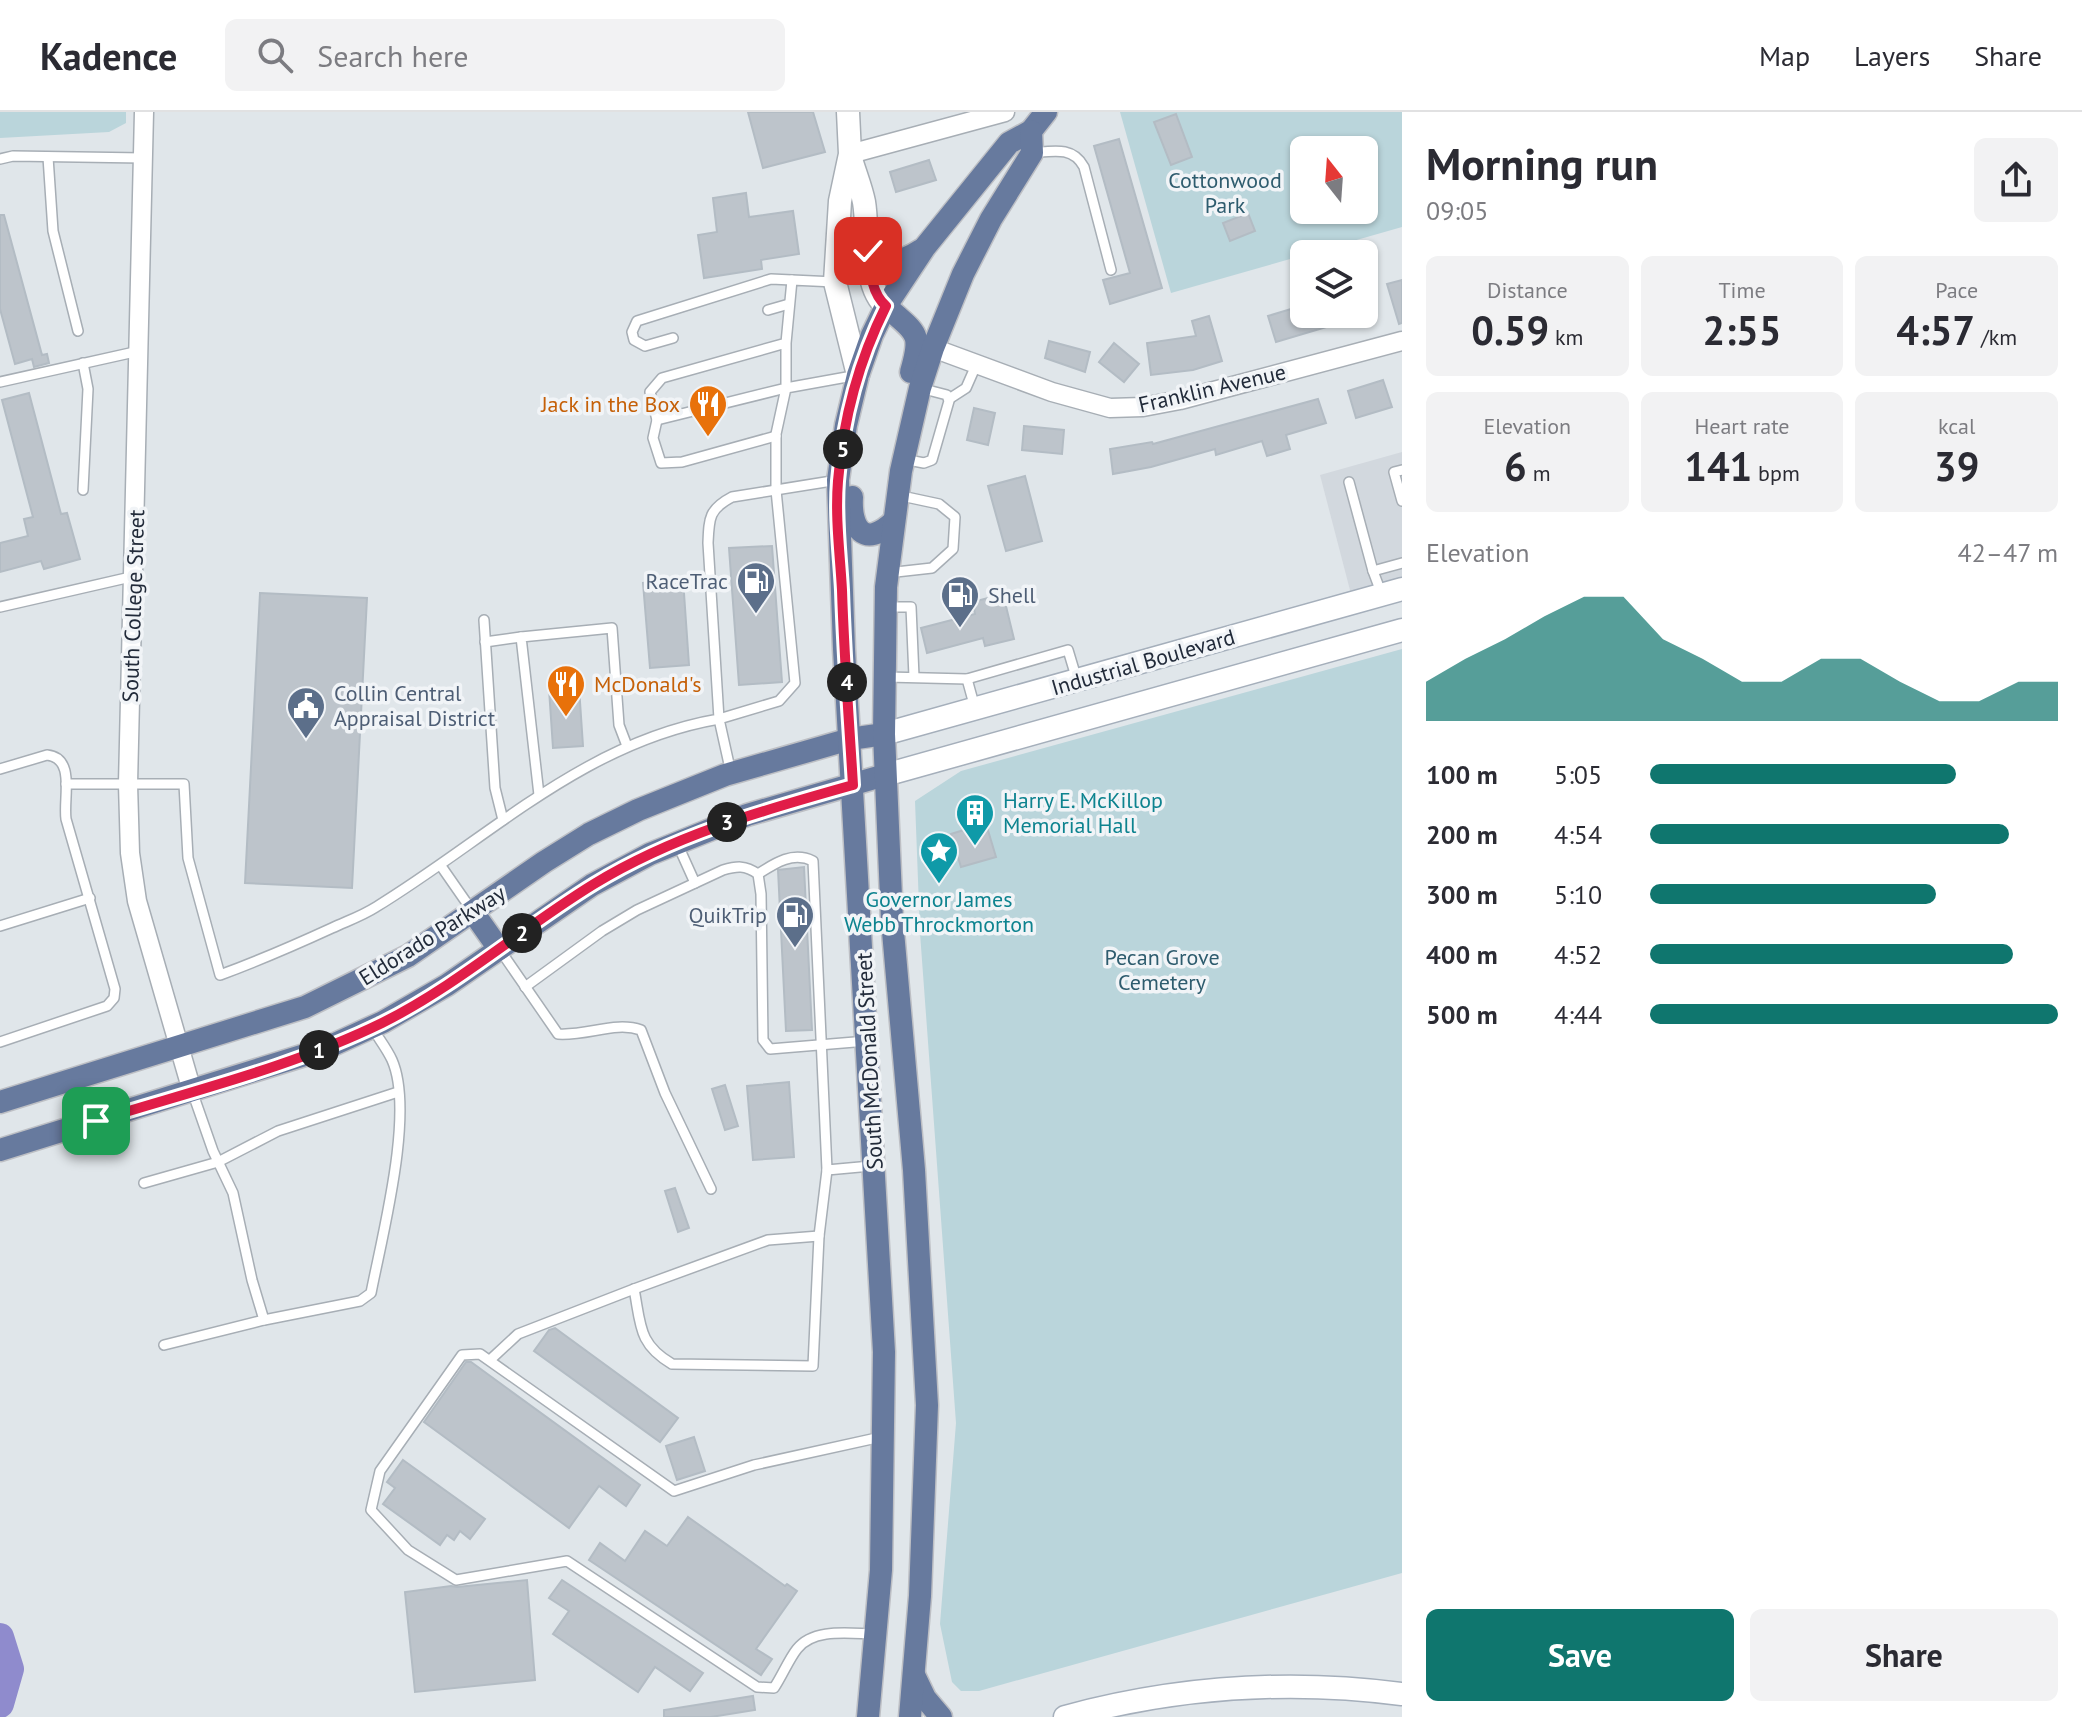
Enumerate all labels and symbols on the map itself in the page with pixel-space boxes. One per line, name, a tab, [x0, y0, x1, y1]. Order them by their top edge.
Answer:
north arrow	[1290, 136, 1378, 224]
park label: Cottonwood Park	[1168, 166, 1282, 219]
pin	[834, 217, 902, 285]
street label: Franklin Avenue	[1135, 357, 1289, 419]
restaurant icon: Jack in the Box	[687, 383, 729, 438]
place label: Jack in the Box	[540, 390, 680, 418]
pin: 5	[823, 429, 863, 469]
street label: South College Street	[116, 508, 150, 703]
fuel station icon: RaceTrac	[735, 560, 777, 615]
place label: RaceTrac	[645, 567, 728, 595]
fuel station icon: Shell	[939, 574, 981, 629]
place label: Shell	[988, 581, 1036, 609]
street label: Industrial Boulevard	[1048, 622, 1238, 702]
pin: 4	[827, 662, 867, 702]
restaurant icon: McDonald's	[545, 663, 587, 718]
place label: McDonald's	[594, 670, 701, 698]
place label: Collin Central Appraisal District	[334, 679, 496, 732]
public building icon: Collin Central Appraisal District	[285, 685, 327, 740]
place label: Harry E. McKillop Memorial Hall	[1003, 786, 1163, 839]
building icon: Harry E. McKillop Memorial Hall	[954, 792, 996, 847]
pin: 3	[707, 802, 747, 842]
place icon: Governor James Webb Throckmorton	[918, 830, 960, 885]
street label: Eldorado Parkway	[354, 878, 511, 991]
place label: Governor James Webb Throckmorton	[844, 885, 1034, 938]
fuel station icon: QuikTrip	[774, 894, 816, 949]
place label: QuikTrip	[688, 901, 767, 929]
pin: 2	[502, 913, 542, 953]
park label: Pecan Grove Cemetery	[1104, 943, 1220, 996]
street label: South McDonald Street	[849, 951, 889, 1170]
pin: 1	[299, 1030, 339, 1070]
pin	[62, 1087, 130, 1155]

